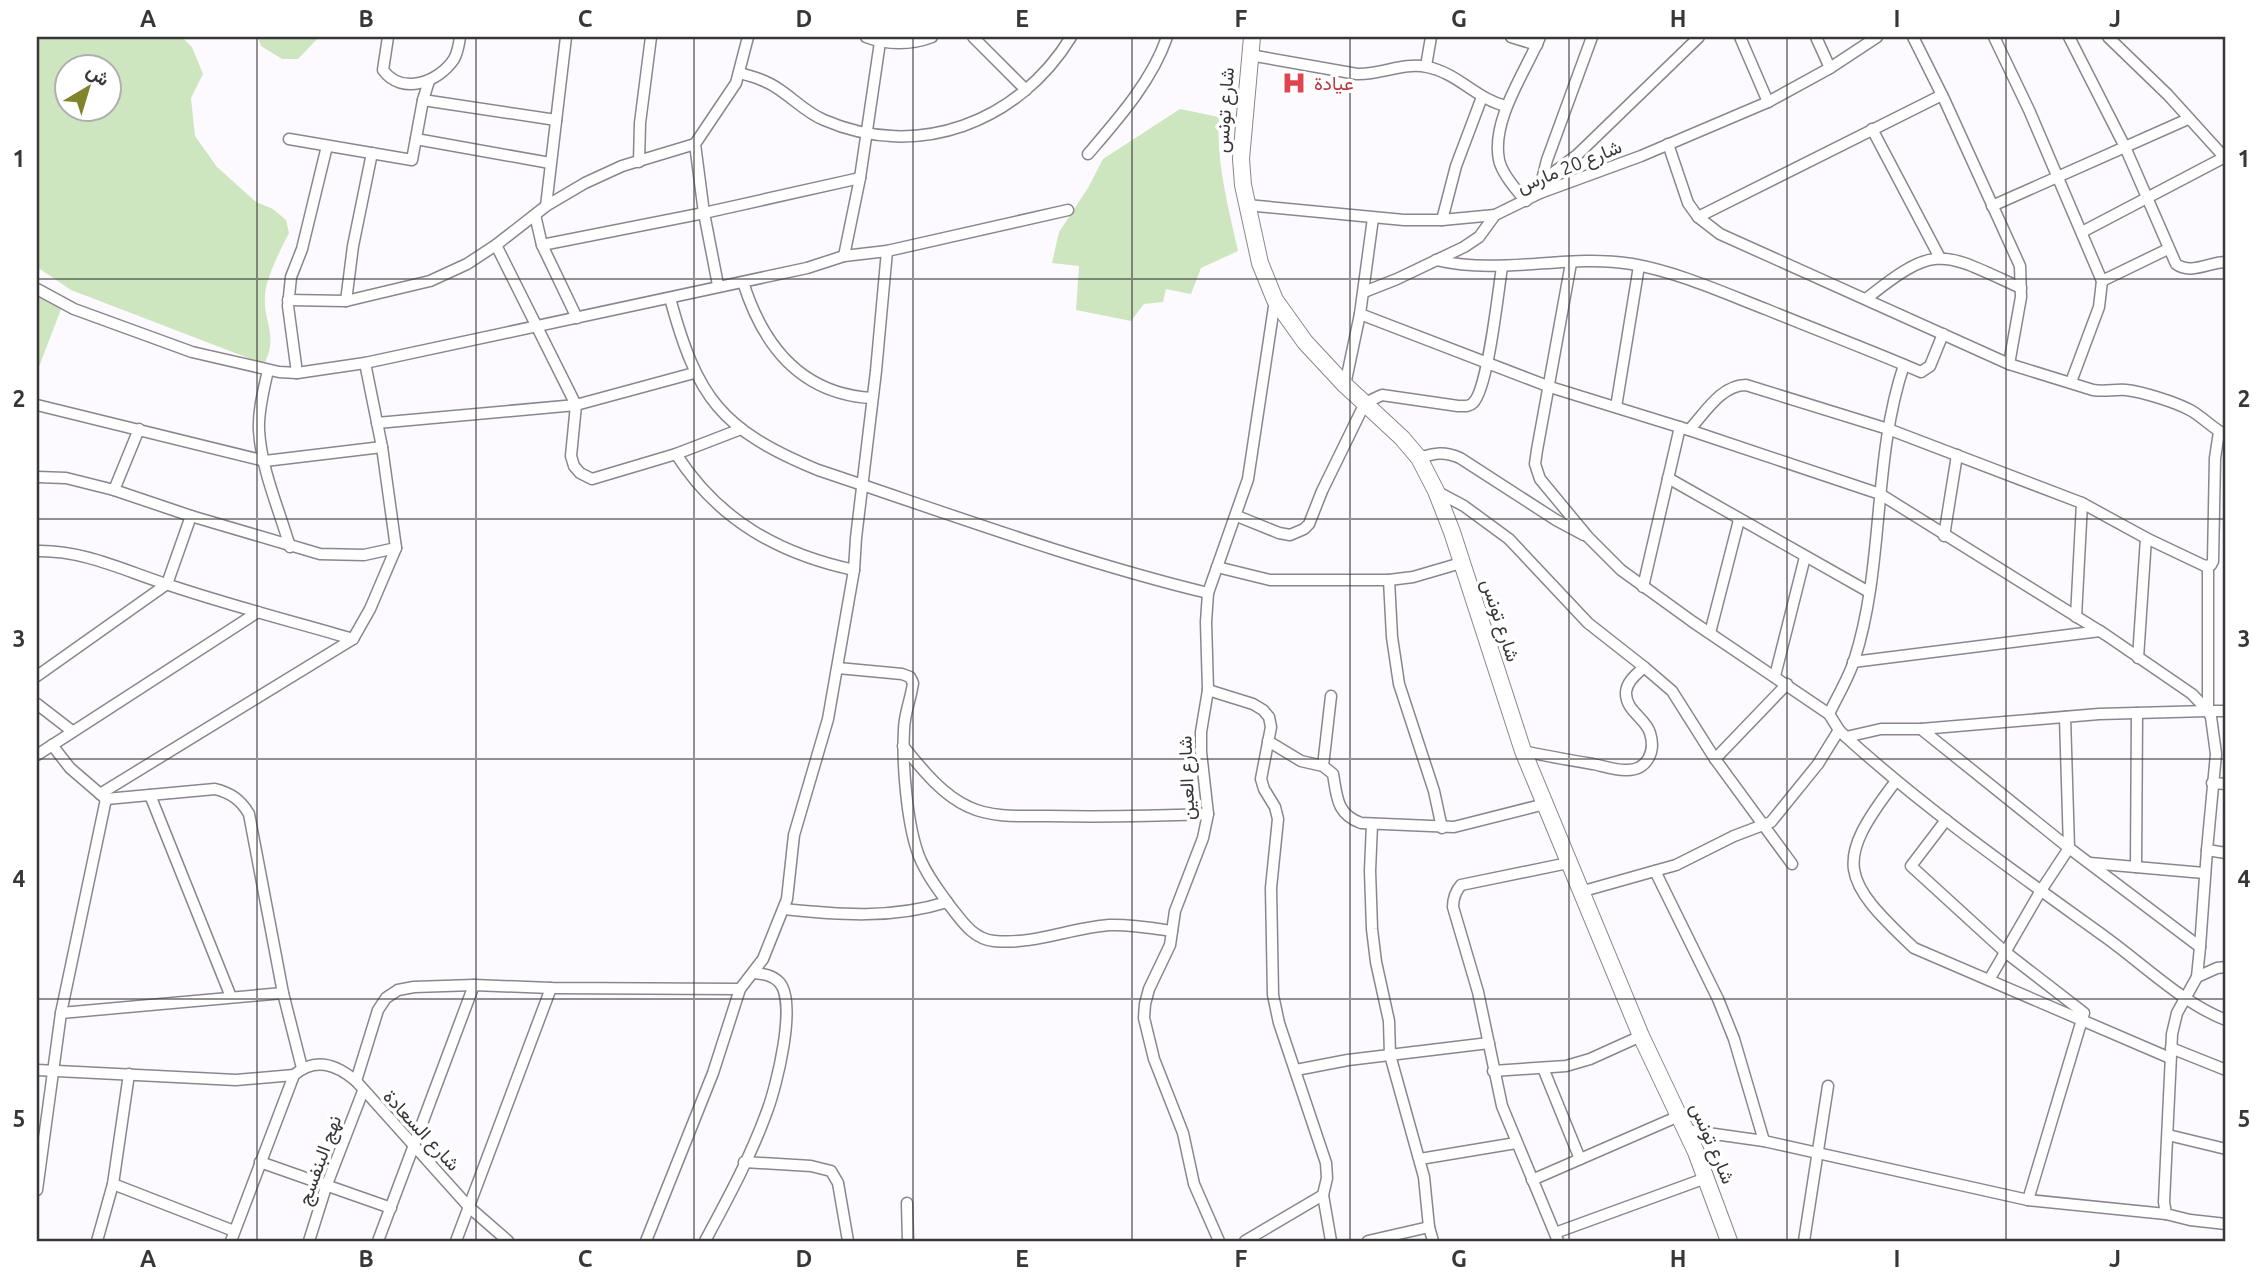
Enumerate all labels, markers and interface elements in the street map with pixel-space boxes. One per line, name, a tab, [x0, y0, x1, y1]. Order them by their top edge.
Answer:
text: A	[140, 6, 156, 31]
text: B	[358, 6, 374, 31]
text: C	[578, 6, 593, 31]
text: D	[796, 6, 812, 31]
text: E	[1015, 6, 1029, 31]
text: F	[1235, 6, 1248, 31]
text: G	[1451, 6, 1467, 31]
text: H	[1670, 6, 1686, 31]
text: I	[1894, 6, 1900, 31]
text: J	[2109, 6, 2121, 31]
north arrow	[52, 52, 122, 122]
text: ش	[82, 59, 114, 91]
street label: شارع تونس	[1210, 66, 1240, 154]
hospital icon: عيادة	[1280, 69, 1308, 97]
place label: عيادة	[1314, 72, 1354, 95]
street label: شارع 20 مارس	[1513, 135, 1625, 199]
text: 1	[13, 146, 25, 171]
text: 1	[2238, 146, 2250, 171]
text: 2	[13, 386, 25, 411]
text: 2	[2238, 386, 2250, 411]
street label: شارع تونس	[1475, 576, 1525, 665]
text: 3	[13, 626, 25, 651]
text: 3	[2238, 626, 2250, 651]
street label: شارع العين	[1174, 735, 1200, 821]
text: 4	[13, 866, 26, 891]
text: 4	[2238, 866, 2251, 891]
street label: شارع السعادة	[378, 1085, 465, 1176]
street label: شارع تونس	[1684, 1099, 1740, 1188]
text: 5	[13, 1106, 25, 1131]
text: 5	[2238, 1106, 2250, 1131]
street label: نهج البنفسج	[293, 1112, 348, 1209]
text: A	[140, 1246, 156, 1271]
text: B	[358, 1246, 374, 1271]
text: C	[578, 1246, 593, 1271]
text: D	[796, 1246, 812, 1271]
text: E	[1015, 1246, 1029, 1271]
text: F	[1235, 1246, 1248, 1271]
text: G	[1451, 1246, 1467, 1271]
text: H	[1670, 1246, 1686, 1271]
text: I	[1894, 1246, 1900, 1271]
text: J	[2109, 1246, 2121, 1271]

